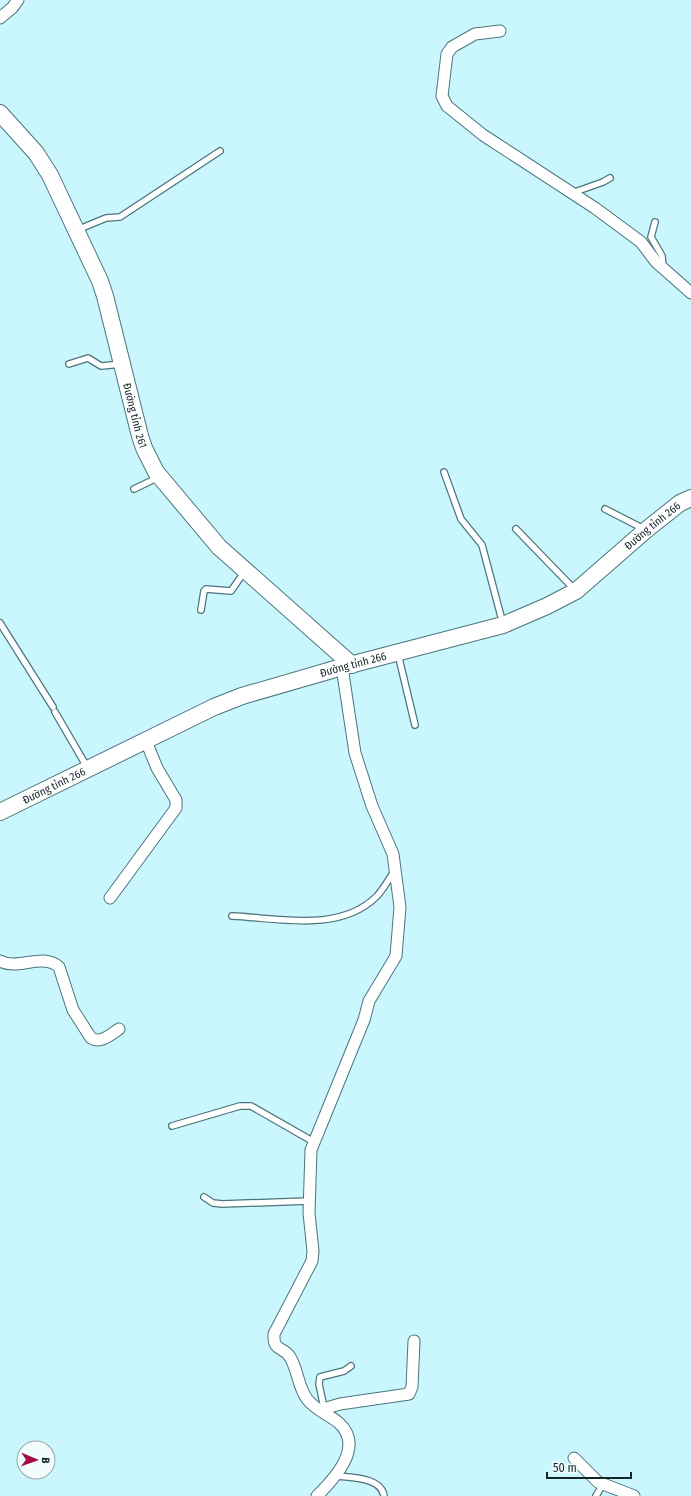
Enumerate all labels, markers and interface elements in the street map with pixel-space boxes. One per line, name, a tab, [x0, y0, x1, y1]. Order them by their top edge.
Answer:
street label: Đường tỉnh 261	[120, 382, 150, 450]
street label: Đường tỉnh 266	[622, 499, 683, 552]
street label: Đường tỉnh 266	[318, 649, 388, 680]
street label: Đường tỉnh 266	[20, 764, 88, 806]
north arrow	[16, 1440, 56, 1480]
scale bar	[547, 1454, 631, 1480]
text: B	[39, 1457, 52, 1464]
text: 50 m	[553, 1461, 577, 1475]

